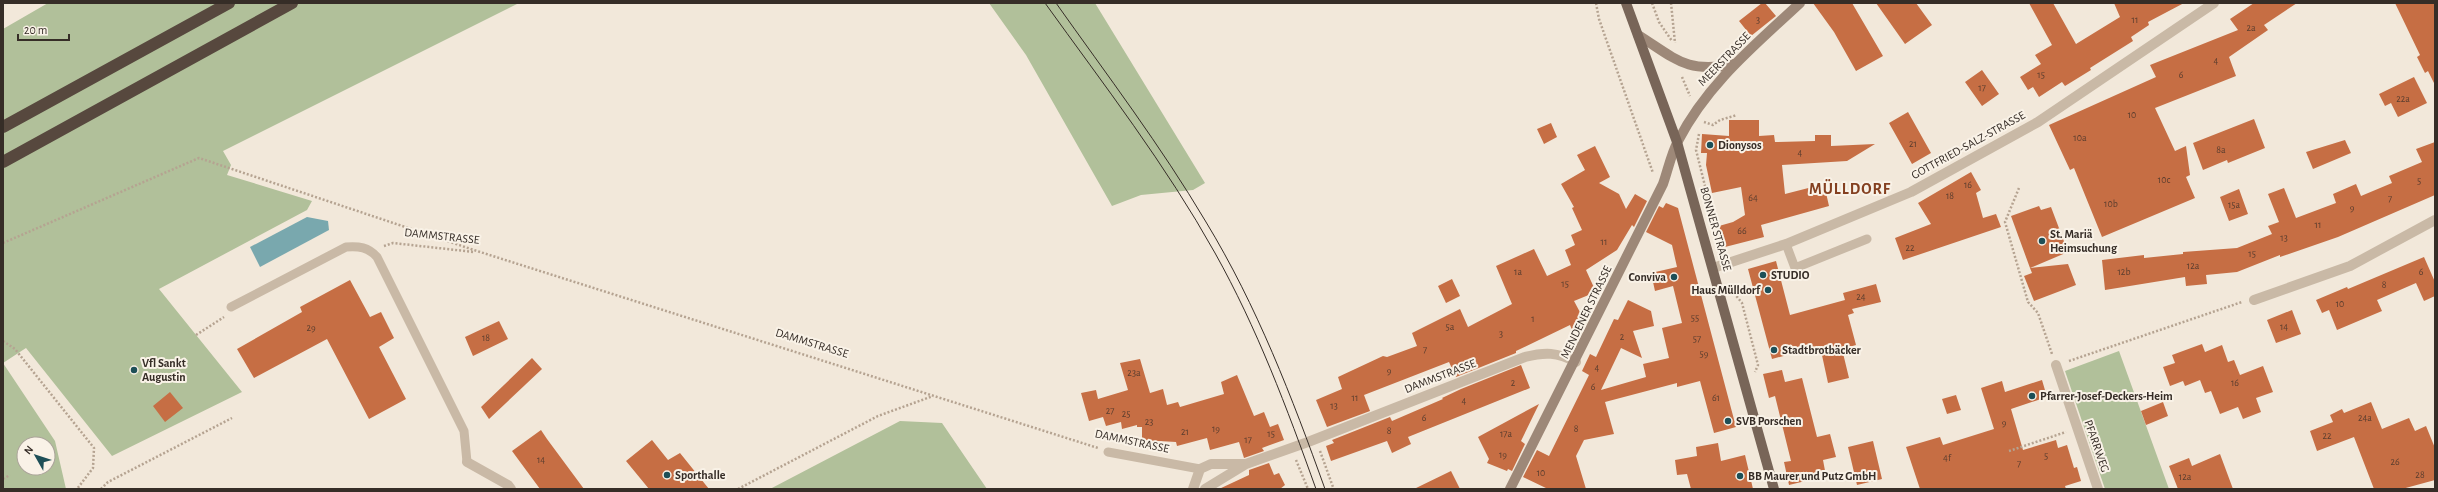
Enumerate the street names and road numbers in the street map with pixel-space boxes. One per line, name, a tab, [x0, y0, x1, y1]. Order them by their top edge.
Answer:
street label: MEERSTRASSE	[1695, 30, 1753, 88]
street label: GOTTFRIED-SALZ-STRASSE	[1909, 109, 2027, 181]
street label: BONNER STRASSE	[1698, 186, 1734, 273]
street label: DAMMSTRASSE	[404, 226, 480, 246]
street label: MENDENER STRASSE	[1558, 263, 1614, 360]
street label: DAMMSTRASSE	[774, 326, 850, 360]
street label: DAMMSTRASSE	[1403, 357, 1478, 395]
street label: PFARRWEG	[2082, 418, 2112, 474]
street label: DAMMSTRASSE	[1094, 427, 1170, 455]

